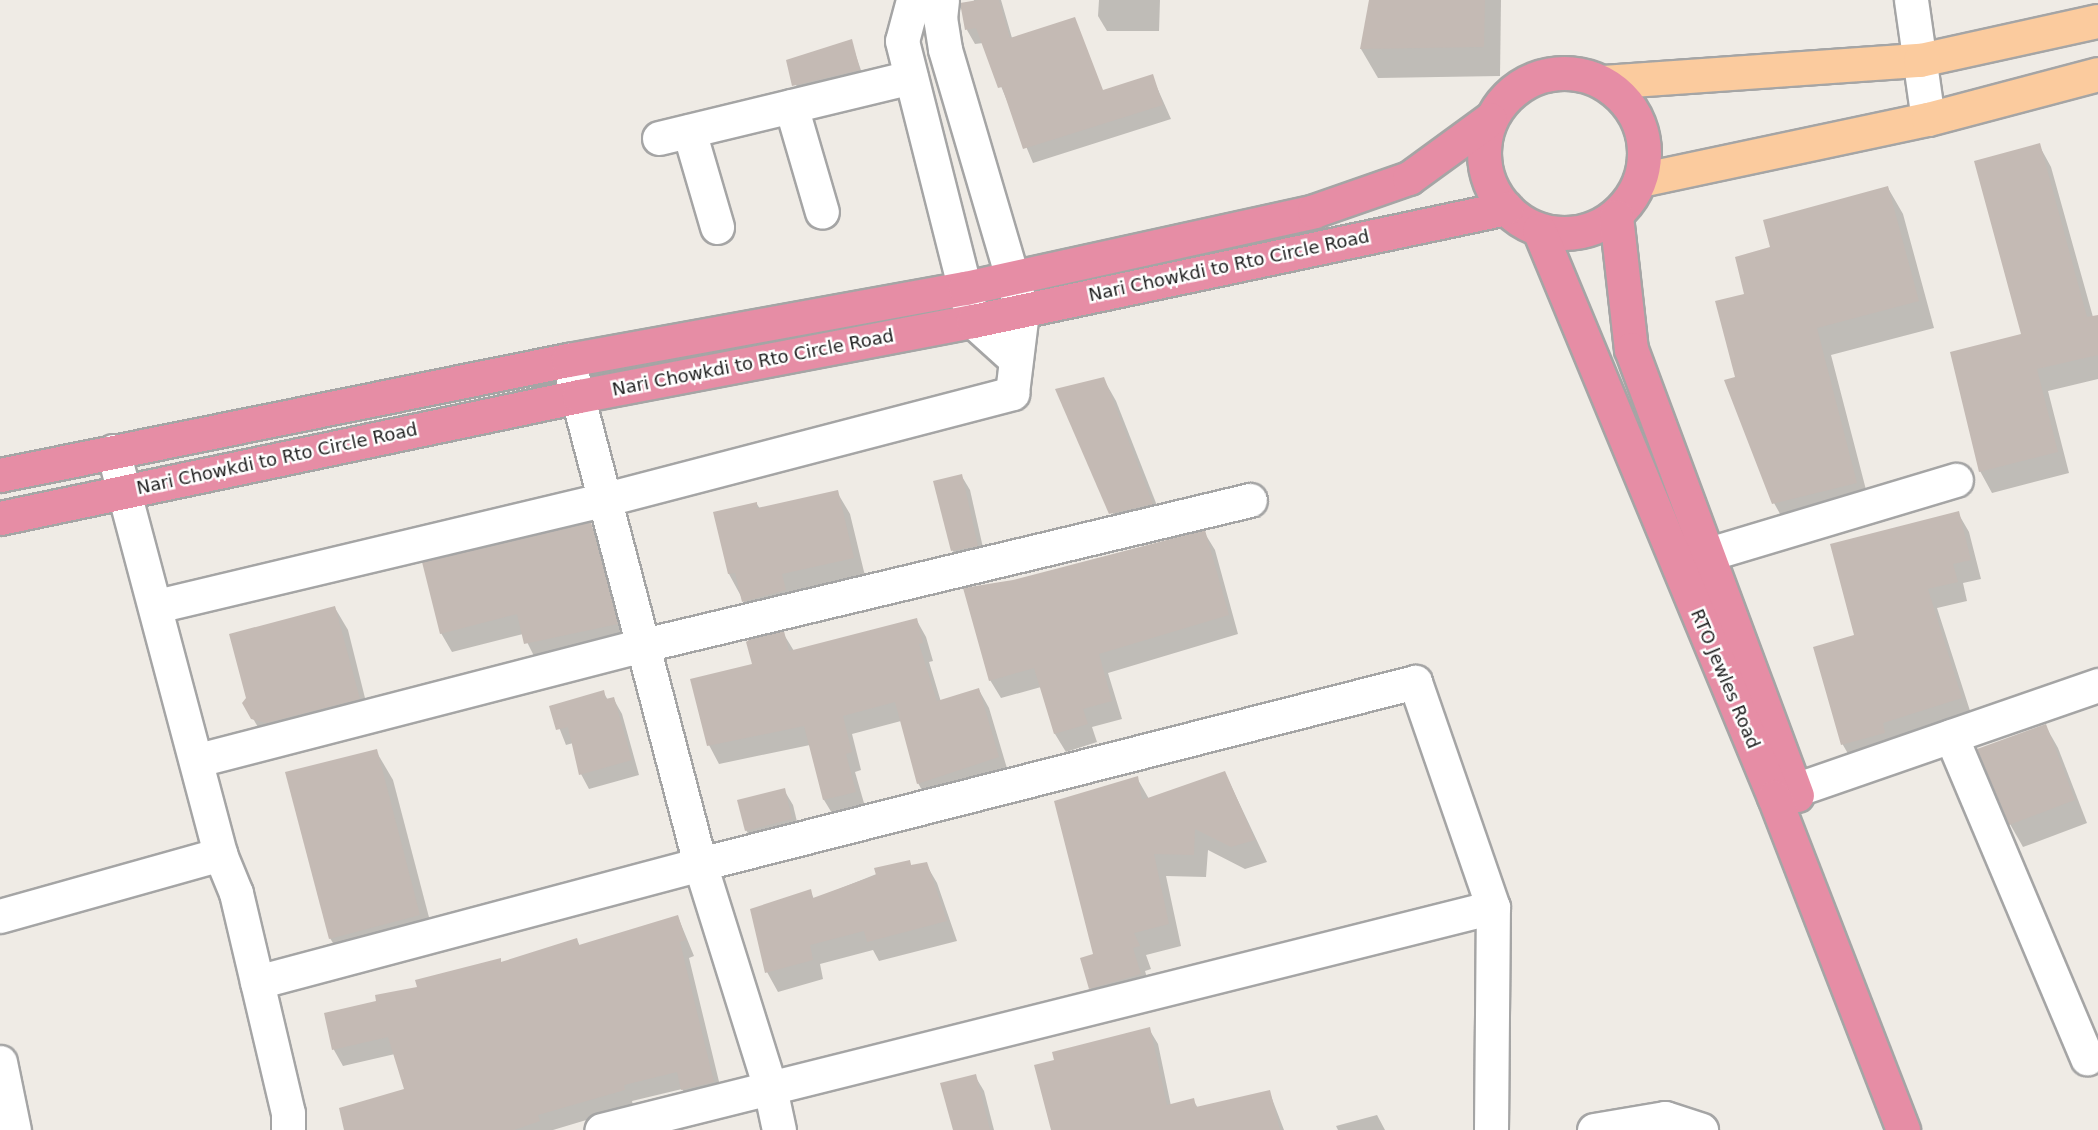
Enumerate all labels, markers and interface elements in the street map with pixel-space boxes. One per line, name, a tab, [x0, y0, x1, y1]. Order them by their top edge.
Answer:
street label: Nari Chowkdi to Rto Circle Road	[1087, 226, 1371, 306]
street label: Nari Chowkdi to Rto Circle Road	[610, 325, 896, 401]
street label: Nari Chowkdi to Rto Circle Road	[135, 419, 419, 499]
street label: RTO Jewles Road	[1686, 606, 1764, 752]

